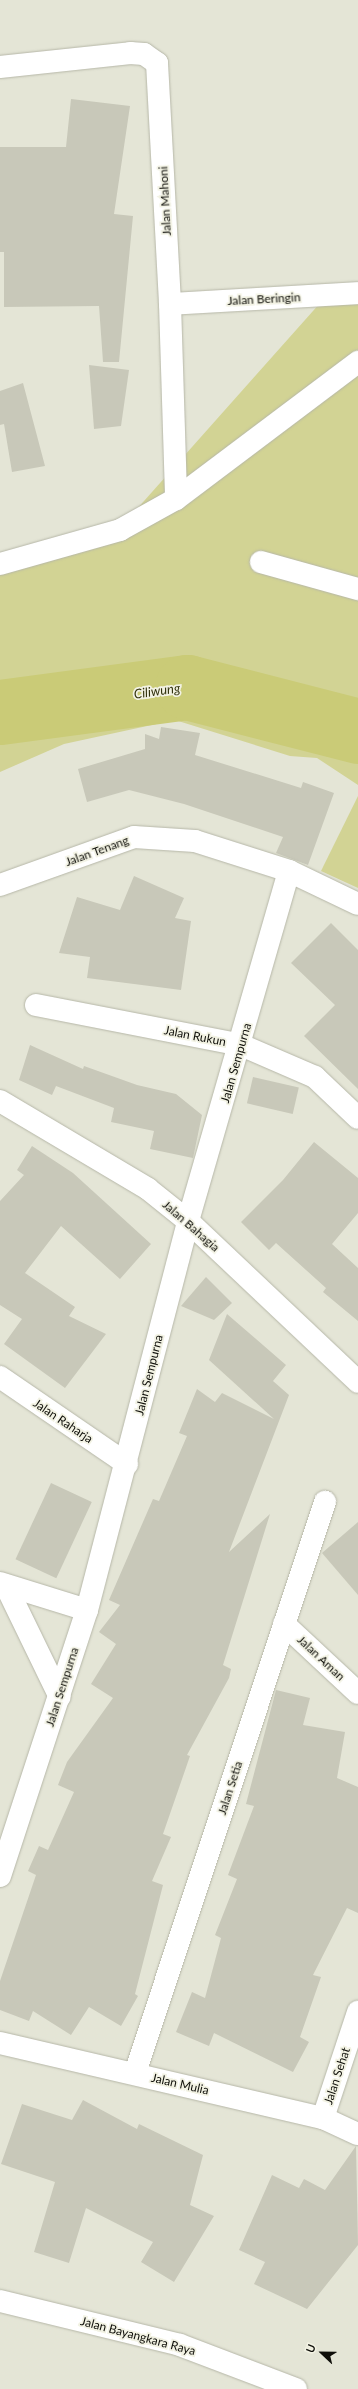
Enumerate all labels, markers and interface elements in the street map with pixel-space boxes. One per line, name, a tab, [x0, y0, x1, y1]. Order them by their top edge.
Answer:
street label: Jalan Mahoni	[156, 166, 174, 236]
street label: Jalan Beringin	[227, 290, 301, 308]
water label: Ciliwung	[133, 680, 181, 702]
street label: Jalan Tenang	[63, 833, 131, 869]
street label: Jalan Sempurna	[218, 1021, 254, 1105]
street label: Jalan Rukun	[163, 1023, 227, 1049]
street label: Jalan Bahagia	[160, 1197, 222, 1255]
street label: Jalan Sempurna	[132, 1333, 166, 1417]
street label: Jalan Raharja	[31, 1396, 95, 1446]
street label: Jalan Aman	[294, 1632, 348, 1684]
street label: Jalan Sempurna	[42, 1646, 82, 1728]
street label: Jalan Setia	[215, 1759, 245, 1817]
street label: Jalan Sehat	[321, 2046, 353, 2106]
street label: Jalan Mulia	[150, 2070, 210, 2098]
street label: Jalan Bayangkara Raya	[79, 2314, 197, 2358]
north arrow	[302, 2333, 342, 2373]
text: U	[303, 2342, 318, 2355]

